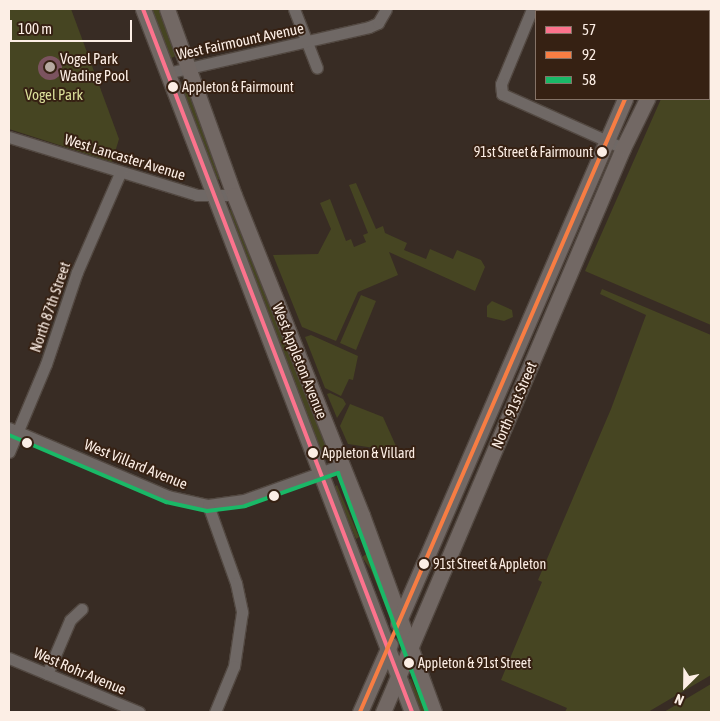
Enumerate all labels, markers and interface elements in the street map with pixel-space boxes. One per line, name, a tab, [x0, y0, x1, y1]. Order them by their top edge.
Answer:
scale bar	[12, 10, 135, 42]
legend	[535, 10, 710, 100]
street label: West Fairmount Avenue	[175, 19, 305, 63]
text: 100 m	[18, 20, 52, 37]
text: 57	[582, 21, 596, 38]
text: 92	[582, 46, 596, 63]
place label: Vogel Park Wading Pool	[60, 49, 129, 84]
marker: Vogel Park Wading Pool	[44, 61, 56, 73]
text: 58	[582, 71, 596, 88]
place label: Appleton & Fairmount	[182, 79, 294, 95]
marker: Appleton & Fairmount	[168, 82, 178, 92]
park label: Vogel Park	[25, 86, 83, 104]
street label: West Lancaster Avenue	[62, 130, 188, 184]
place label: 91st Street & Fairmount	[474, 144, 593, 160]
marker: 91st Street & Fairmount	[597, 147, 607, 157]
street label: North 87th Street	[26, 259, 74, 355]
street label: West Appleton Avenue	[269, 301, 331, 421]
street label: North 91st Street	[488, 359, 540, 451]
street label: West Villard Avenue	[82, 435, 190, 493]
unlabelled marker	[22, 438, 32, 448]
place label: Appleton & Villard	[322, 445, 415, 461]
marker: Appleton & Villard	[308, 448, 318, 458]
unlabelled marker	[269, 491, 279, 501]
place label: 91st Street & Appleton	[433, 556, 546, 572]
marker: 91st Street & Appleton	[419, 559, 429, 569]
street label: West Rohr Avenue	[31, 643, 129, 699]
place label: Appleton & 91st Street	[418, 655, 531, 671]
marker: Appleton & 91st Street	[404, 658, 414, 668]
north arrow	[660, 661, 710, 711]
text: N	[672, 691, 686, 709]

